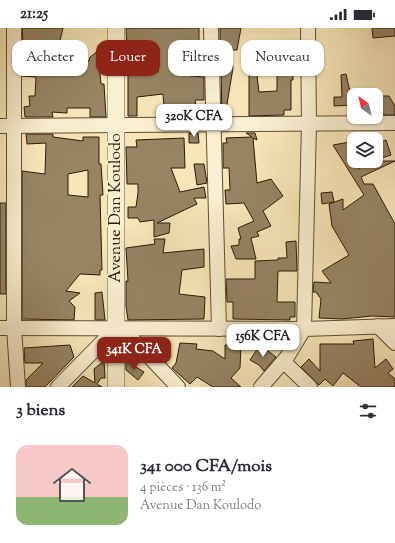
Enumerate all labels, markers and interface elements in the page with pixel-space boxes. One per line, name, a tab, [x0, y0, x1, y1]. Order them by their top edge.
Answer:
text: 21:25	[20, 4, 48, 25]
chip: Acheter	[12, 40, 88, 76]
chip: Louer	[96, 40, 160, 76]
chip: Filtres	[168, 40, 233, 76]
chip: Nouveau	[241, 40, 324, 76]
north arrow	[347, 88, 383, 124]
map controls	[347, 88, 383, 168]
pin: 320K CFA	[153, 104, 235, 138]
text: 320K CFA	[165, 108, 223, 126]
button: layers	[347, 132, 383, 168]
street label: Avenue Dan Koulodo	[105, 133, 128, 283]
pin: 156K CFA	[222, 324, 304, 358]
text: 156K CFA	[236, 328, 291, 346]
pin: 341K CFA	[93, 337, 175, 371]
text: 341K CFA	[106, 341, 162, 359]
text: 3 biens	[16, 399, 65, 423]
icon: filters	[357, 400, 379, 422]
text: 341 000 CFA/mois	[140, 455, 272, 479]
icon: home	[48, 461, 96, 509]
text: 4 pièces · 136 m²	[140, 479, 226, 497]
text: Avenue Dan Koulodo	[140, 497, 261, 515]

